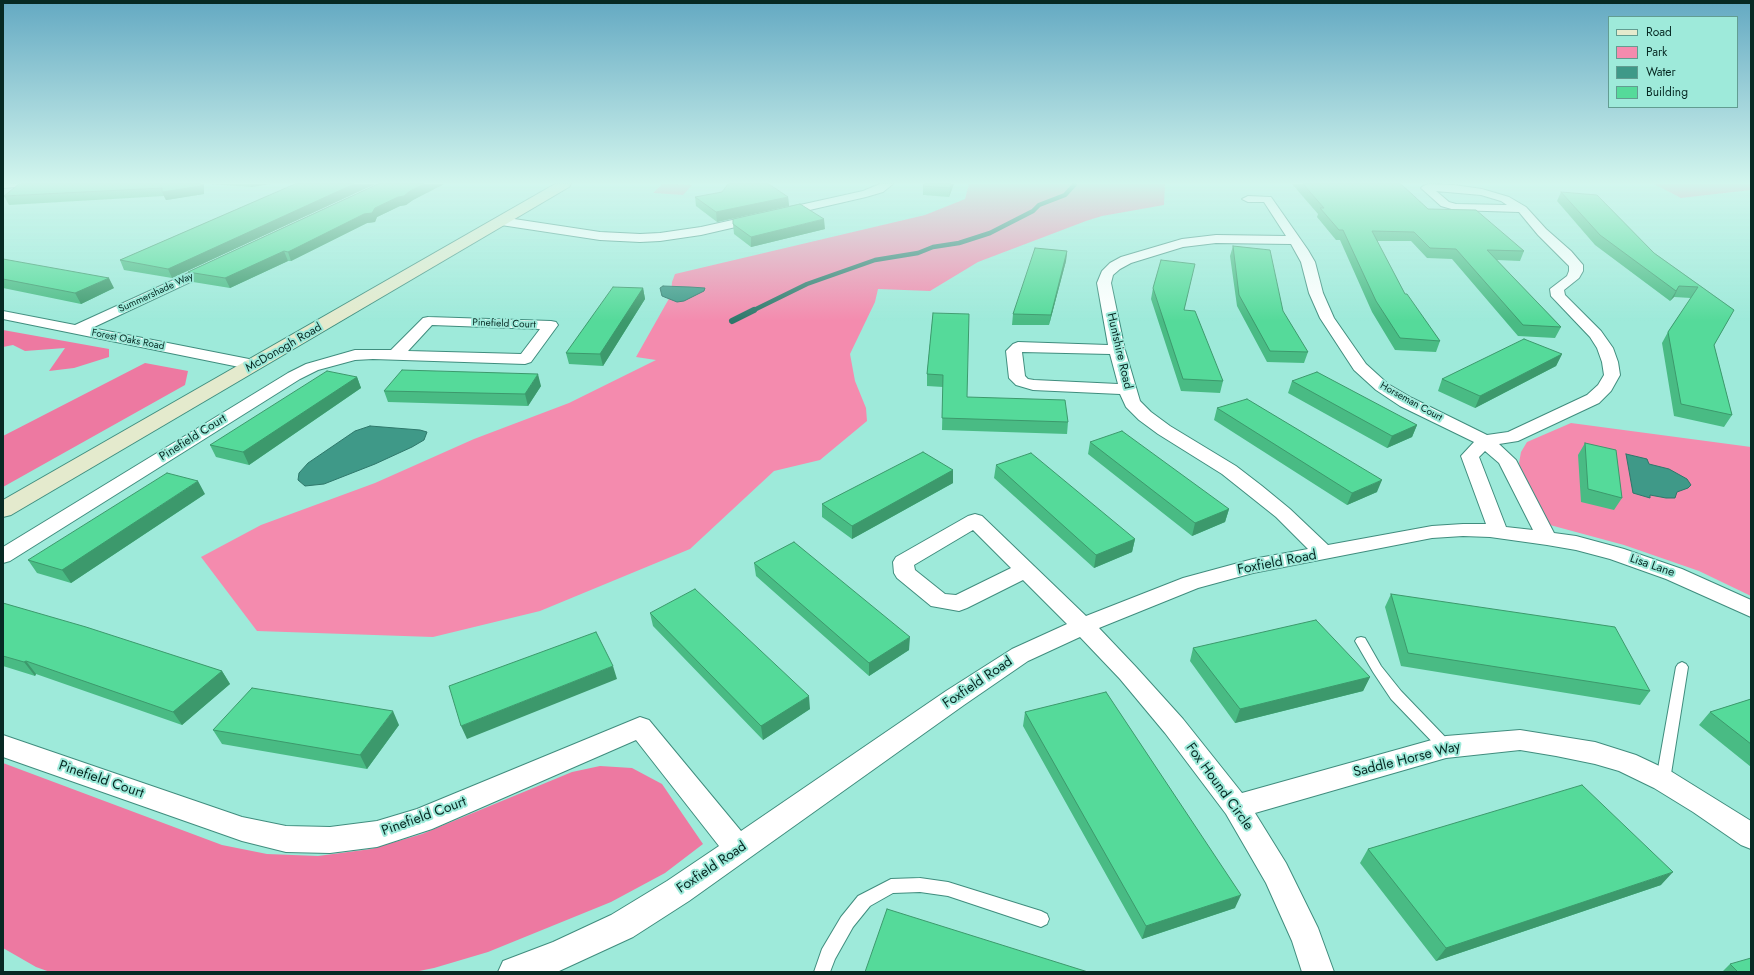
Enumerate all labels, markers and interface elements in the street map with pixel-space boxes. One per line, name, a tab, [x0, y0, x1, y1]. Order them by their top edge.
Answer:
legend	[1608, 16, 1738, 108]
text: Road	[1646, 23, 1672, 41]
text: Park	[1646, 43, 1667, 61]
text: Water	[1646, 63, 1676, 81]
text: Building	[1646, 83, 1688, 101]
street label: Summershade Way	[117, 270, 195, 316]
street label: Huntshire Road	[1103, 311, 1135, 391]
street label: Pinefield Court	[472, 317, 536, 331]
street label: McDonogh Road	[243, 320, 325, 376]
street label: Forest Oaks Road	[91, 327, 165, 353]
street label: Horseman Court	[1378, 380, 1444, 424]
street label: Pinefield Court	[157, 412, 229, 464]
street label: Foxfield Road	[1236, 547, 1318, 579]
street label: Lisa Lane	[1628, 552, 1676, 580]
street label: Foxfield Road	[940, 654, 1016, 712]
street label: Saddle Horse Way	[1352, 739, 1462, 781]
street label: Fox Hound Circle	[1182, 740, 1256, 834]
street label: Pinefield Court	[56, 758, 146, 802]
street label: Pinefield Court	[379, 794, 469, 840]
street label: Foxfield Road	[674, 839, 750, 897]

